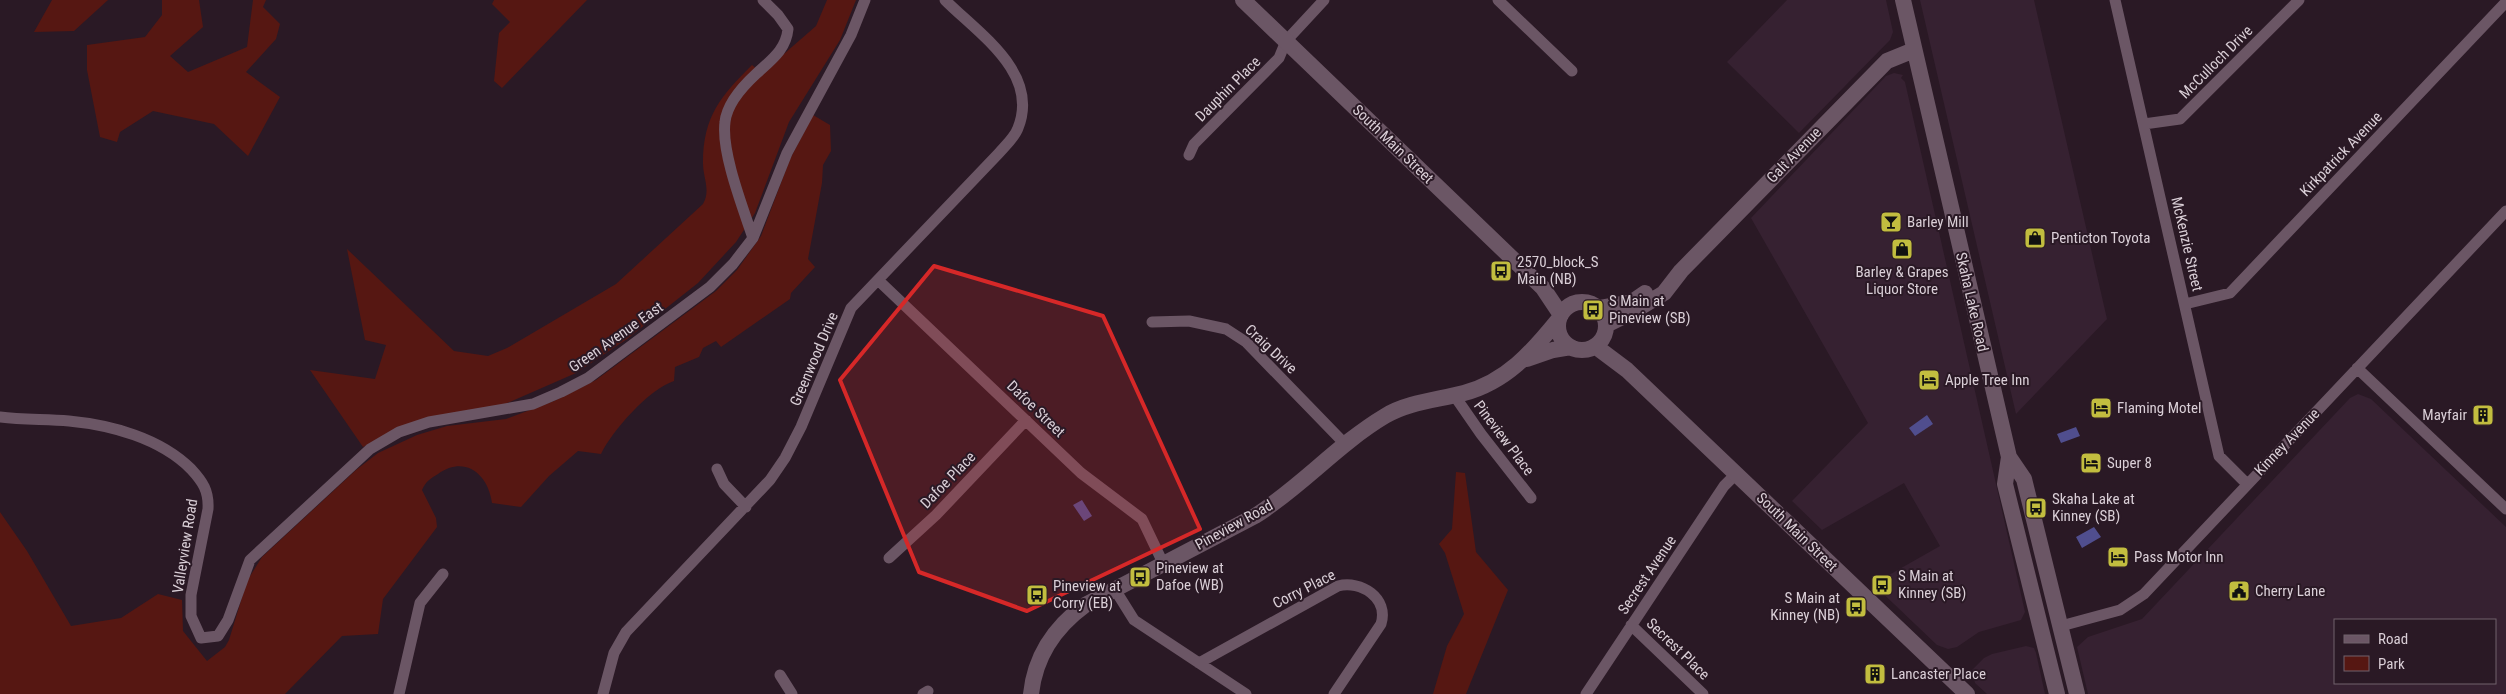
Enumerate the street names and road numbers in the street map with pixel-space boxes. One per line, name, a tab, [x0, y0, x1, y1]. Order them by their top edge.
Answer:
street label: McCulloch Drive	[2176, 22, 2256, 102]
street label: Dauphin Place	[1192, 53, 1264, 125]
street label: South Main Street	[1349, 101, 1437, 187]
street label: Kirkpatrick Avenue	[2296, 108, 2386, 200]
street label: Galt Avenue	[1763, 123, 1825, 187]
street label: McKenzie Street	[2167, 195, 2207, 293]
street label: Skaha Lake Road	[1952, 251, 1992, 353]
street label: Green Avenue East	[566, 298, 666, 376]
street label: Greenwood Drive	[786, 309, 842, 409]
street label: Craig Drive	[1241, 321, 1301, 377]
street label: Dafoe Street	[1003, 377, 1069, 441]
street label: Pineview Place	[1470, 397, 1538, 479]
street label: Kinney Avenue	[2251, 405, 2323, 479]
street label: Dafoe Place	[917, 448, 979, 512]
street label: South Main Street	[1753, 489, 1841, 575]
street label: Pineview Road	[1192, 496, 1276, 554]
street label: Valleyview Road	[169, 497, 201, 595]
street label: Secrest Avenue	[1614, 532, 1680, 618]
street label: Corry Place	[1270, 566, 1338, 612]
street label: Secrest Place	[1643, 614, 1713, 684]

